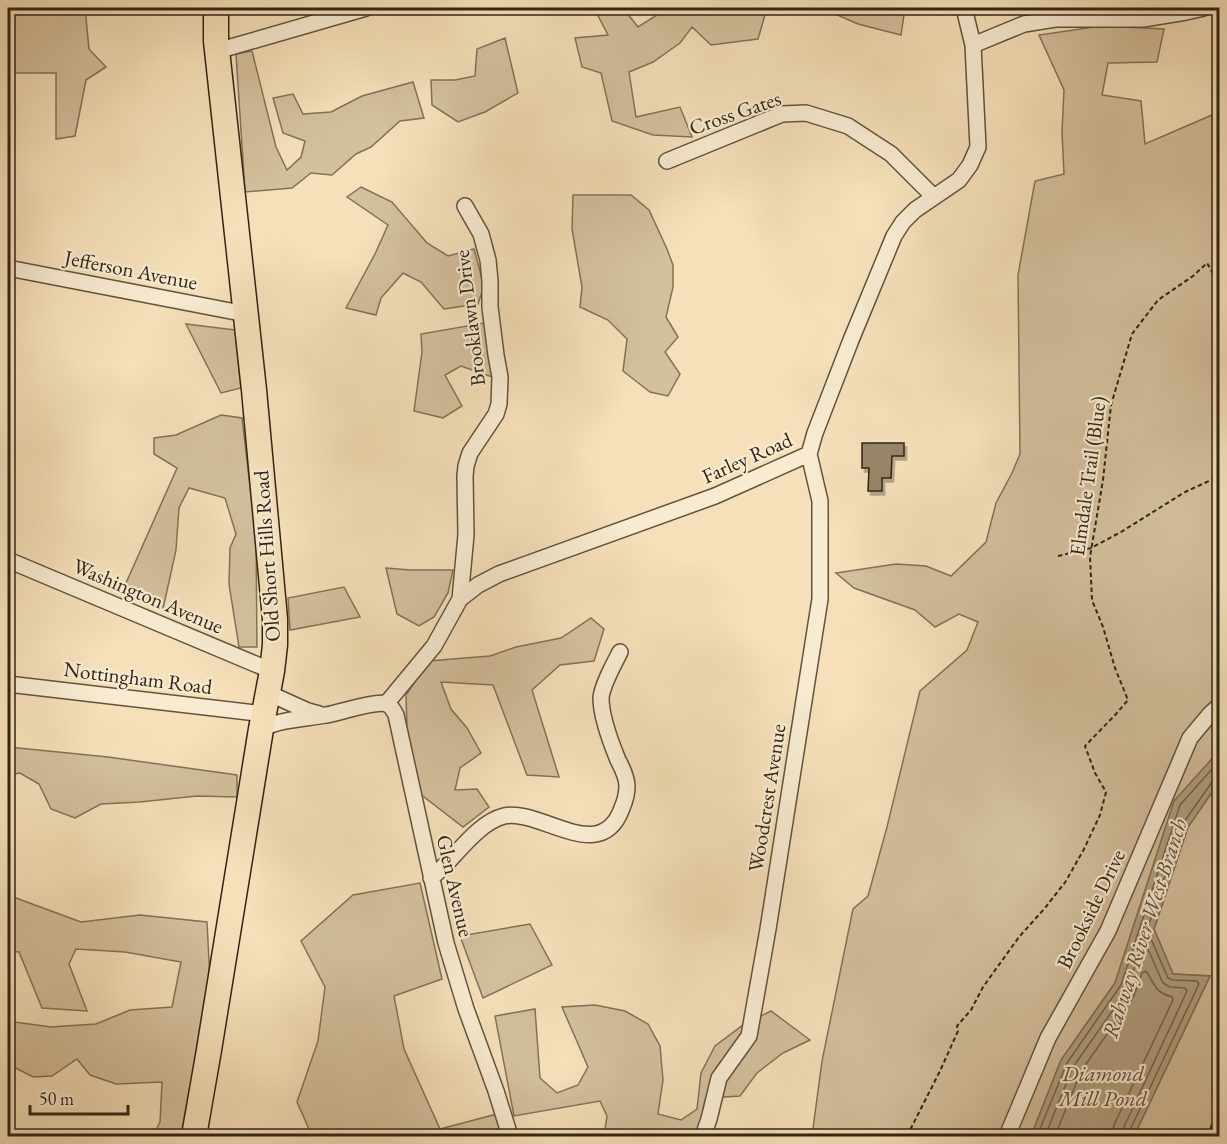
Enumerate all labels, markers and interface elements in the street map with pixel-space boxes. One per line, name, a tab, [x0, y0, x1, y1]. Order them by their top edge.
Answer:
street label: Cross Gates	[685, 84, 785, 141]
street label: Jefferson Avenue	[60, 243, 200, 296]
street label: Brooklawn Drive	[448, 248, 491, 388]
street label: Elmdale Trail (Blue)	[1063, 394, 1112, 558]
street label: Farley Road	[697, 426, 797, 489]
street label: Old Short Hills Road	[247, 469, 286, 643]
street label: Washington Avenue	[69, 552, 228, 639]
street label: Nottingham Road	[62, 655, 214, 700]
street label: Woodcrest Avenue	[741, 722, 792, 874]
water label: Rahway River West Branch	[1095, 815, 1194, 1042]
street label: Glen Avenue	[431, 832, 480, 940]
street label: Brookside Drive	[1050, 845, 1131, 973]
water label: Diamond Mill Pond	[1057, 1059, 1148, 1113]
scale bar	[30, 1078, 128, 1116]
text: 50 m	[39, 1087, 74, 1110]

